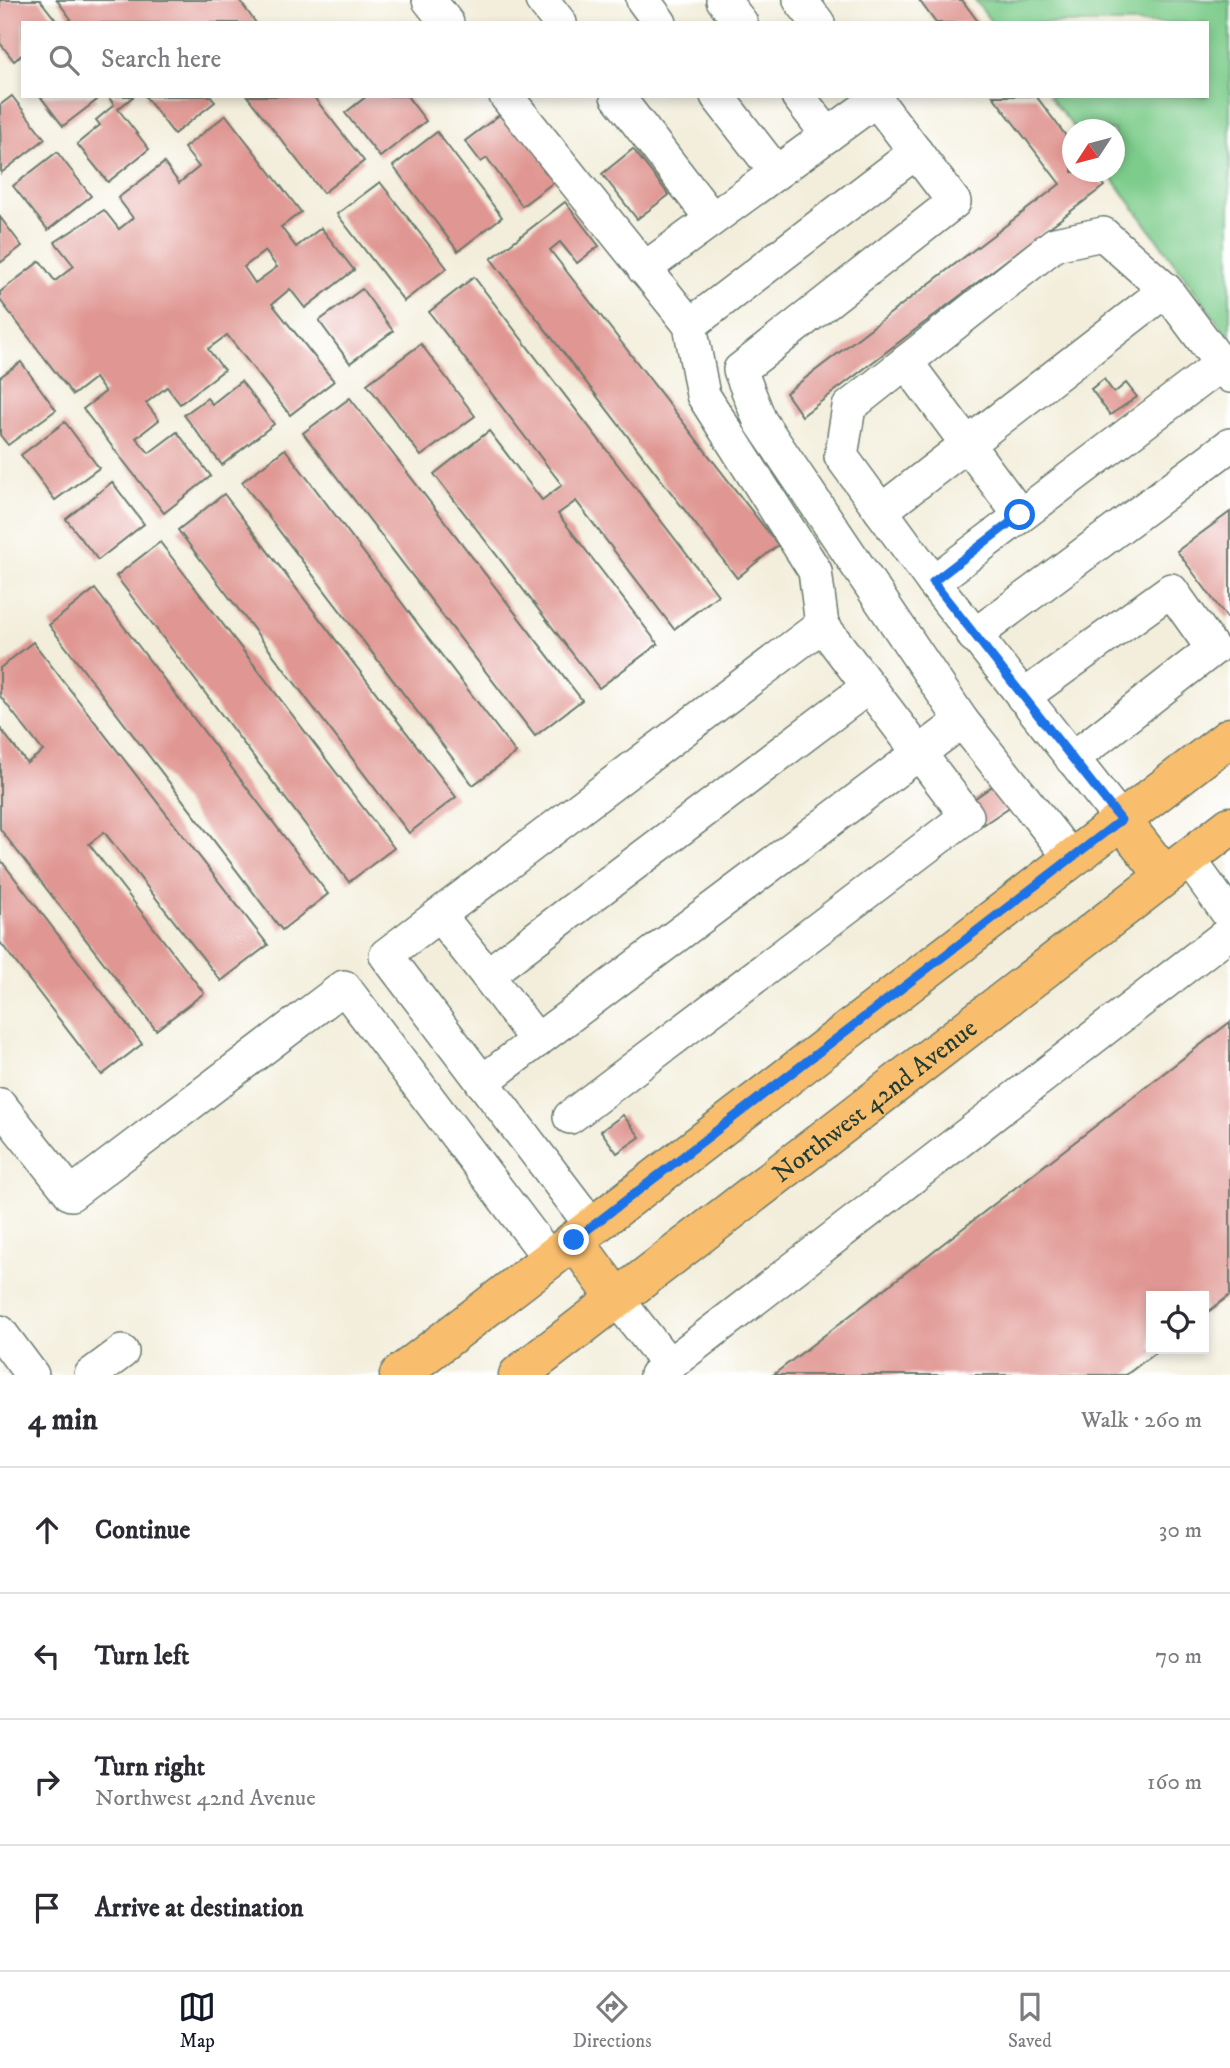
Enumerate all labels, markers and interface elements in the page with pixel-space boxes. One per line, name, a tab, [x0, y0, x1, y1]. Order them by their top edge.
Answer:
search box	[21, 21, 1209, 98]
icon: search	[45, 41, 83, 79]
text: Search here	[101, 43, 221, 76]
north arrow	[1062, 119, 1125, 182]
route start	[1004, 499, 1035, 530]
street label: Northwest 42nd Avenue	[766, 1012, 984, 1191]
route end	[558, 1224, 589, 1255]
map controls	[1146, 1291, 1209, 1354]
button: locate	[1146, 1291, 1209, 1354]
text: 4 min	[28, 1402, 98, 1439]
text: Walk · 260 m	[1081, 1406, 1202, 1435]
icon: ahead	[28, 1511, 66, 1549]
text: Continue	[95, 1514, 190, 1547]
text: 30 m	[1159, 1516, 1202, 1545]
icon: left	[28, 1637, 66, 1675]
text: Turn left	[95, 1640, 189, 1673]
text: 70 m	[1155, 1642, 1202, 1671]
text: Turn right	[95, 1751, 205, 1784]
icon: right	[28, 1763, 66, 1801]
text: 160 m	[1147, 1768, 1202, 1797]
text: Northwest 42nd Avenue	[95, 1784, 316, 1813]
icon: arrive	[28, 1889, 66, 1927]
text: Arrive at destination	[95, 1892, 304, 1925]
tab: Map	[178, 1988, 216, 2053]
tab: Directions	[573, 1988, 652, 2053]
tab: Saved	[1008, 1988, 1052, 2053]

